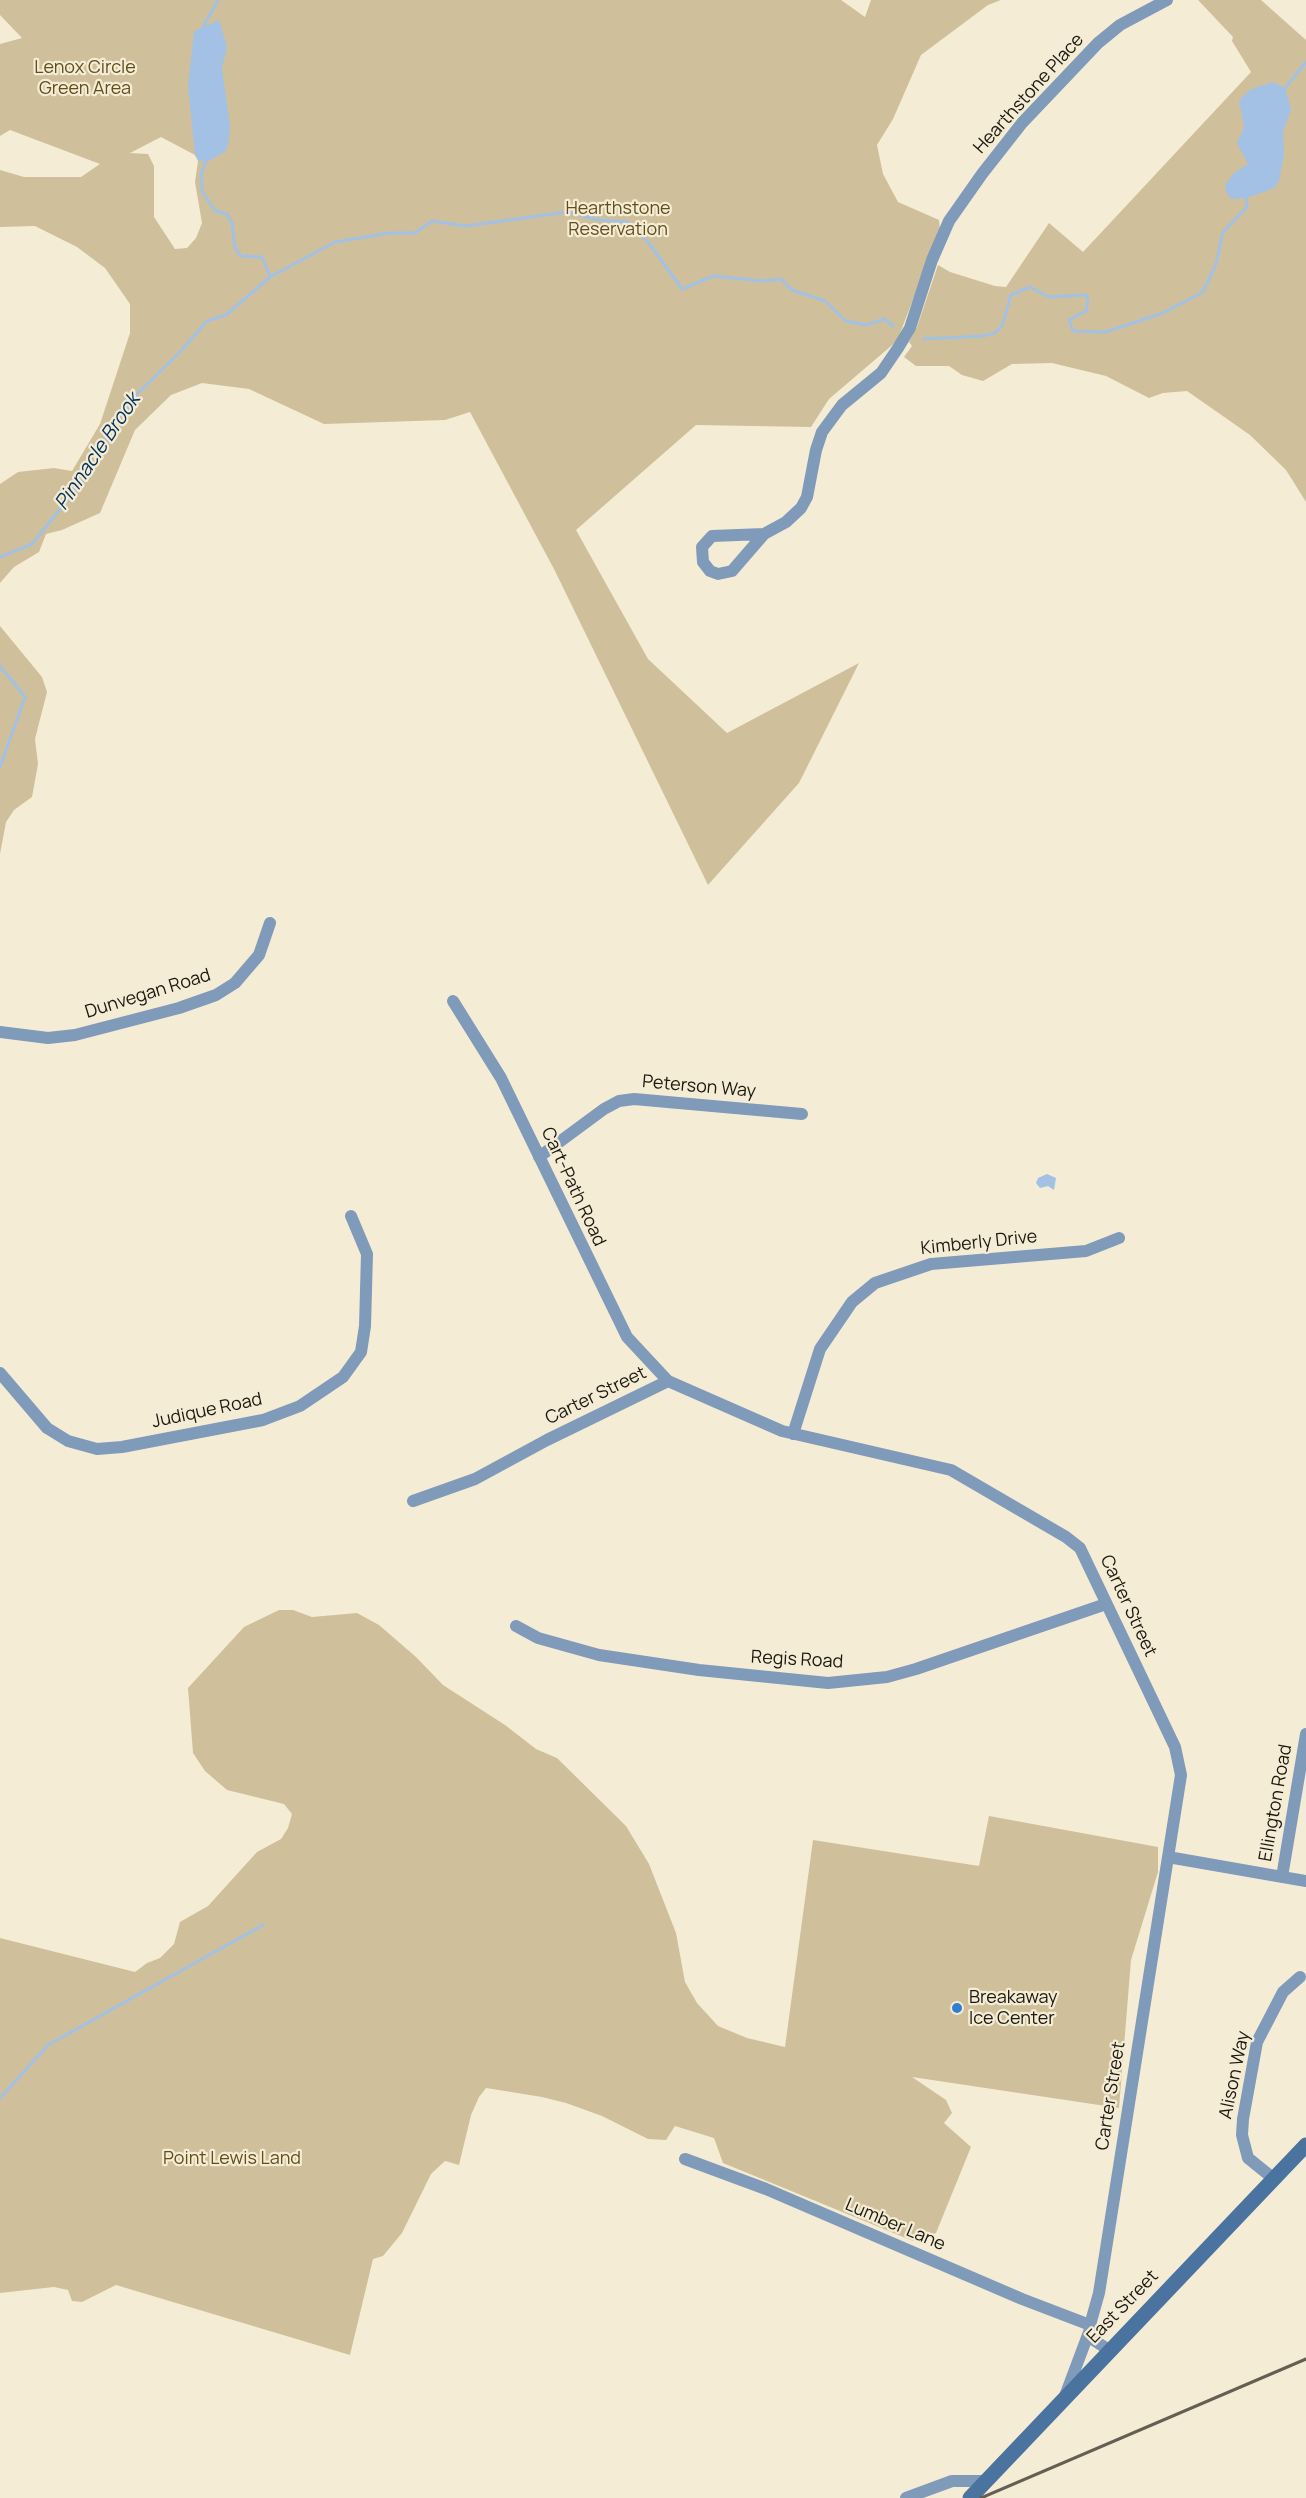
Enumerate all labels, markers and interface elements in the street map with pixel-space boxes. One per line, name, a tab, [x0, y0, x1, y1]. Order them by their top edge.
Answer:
street label: Hearthstone Place	[969, 30, 1089, 158]
park label: Lenox Circle Green Area	[34, 57, 136, 100]
park label: Hearthstone Reservation	[565, 198, 671, 240]
water label: Pinnacle Brook	[50, 389, 146, 515]
street label: Dunvegan Road	[82, 965, 214, 1023]
street label: Peterson Way	[641, 1071, 757, 1103]
street label: Cart-Path Road	[536, 1124, 610, 1250]
street label: Kimberly Drive	[920, 1226, 1038, 1260]
street label: Carter Street	[542, 1362, 650, 1430]
street label: Judique Road	[150, 1389, 264, 1433]
street label: Carter Street	[1095, 1552, 1161, 1660]
street label: Regis Road	[750, 1647, 844, 1673]
street label: Ellington Road	[1255, 1743, 1297, 1863]
place label: Breakaway Ice Center	[969, 1987, 1057, 2030]
marker: Breakaway Ice Center	[950, 2001, 964, 2015]
street label: Alison Way	[1215, 2029, 1255, 2121]
street label: Carter Street	[1092, 2040, 1130, 2152]
park label: Point Lewis Land	[163, 2148, 301, 2170]
street label: Lumber Lane	[842, 2194, 948, 2256]
street label: East Street	[1083, 2266, 1163, 2348]

